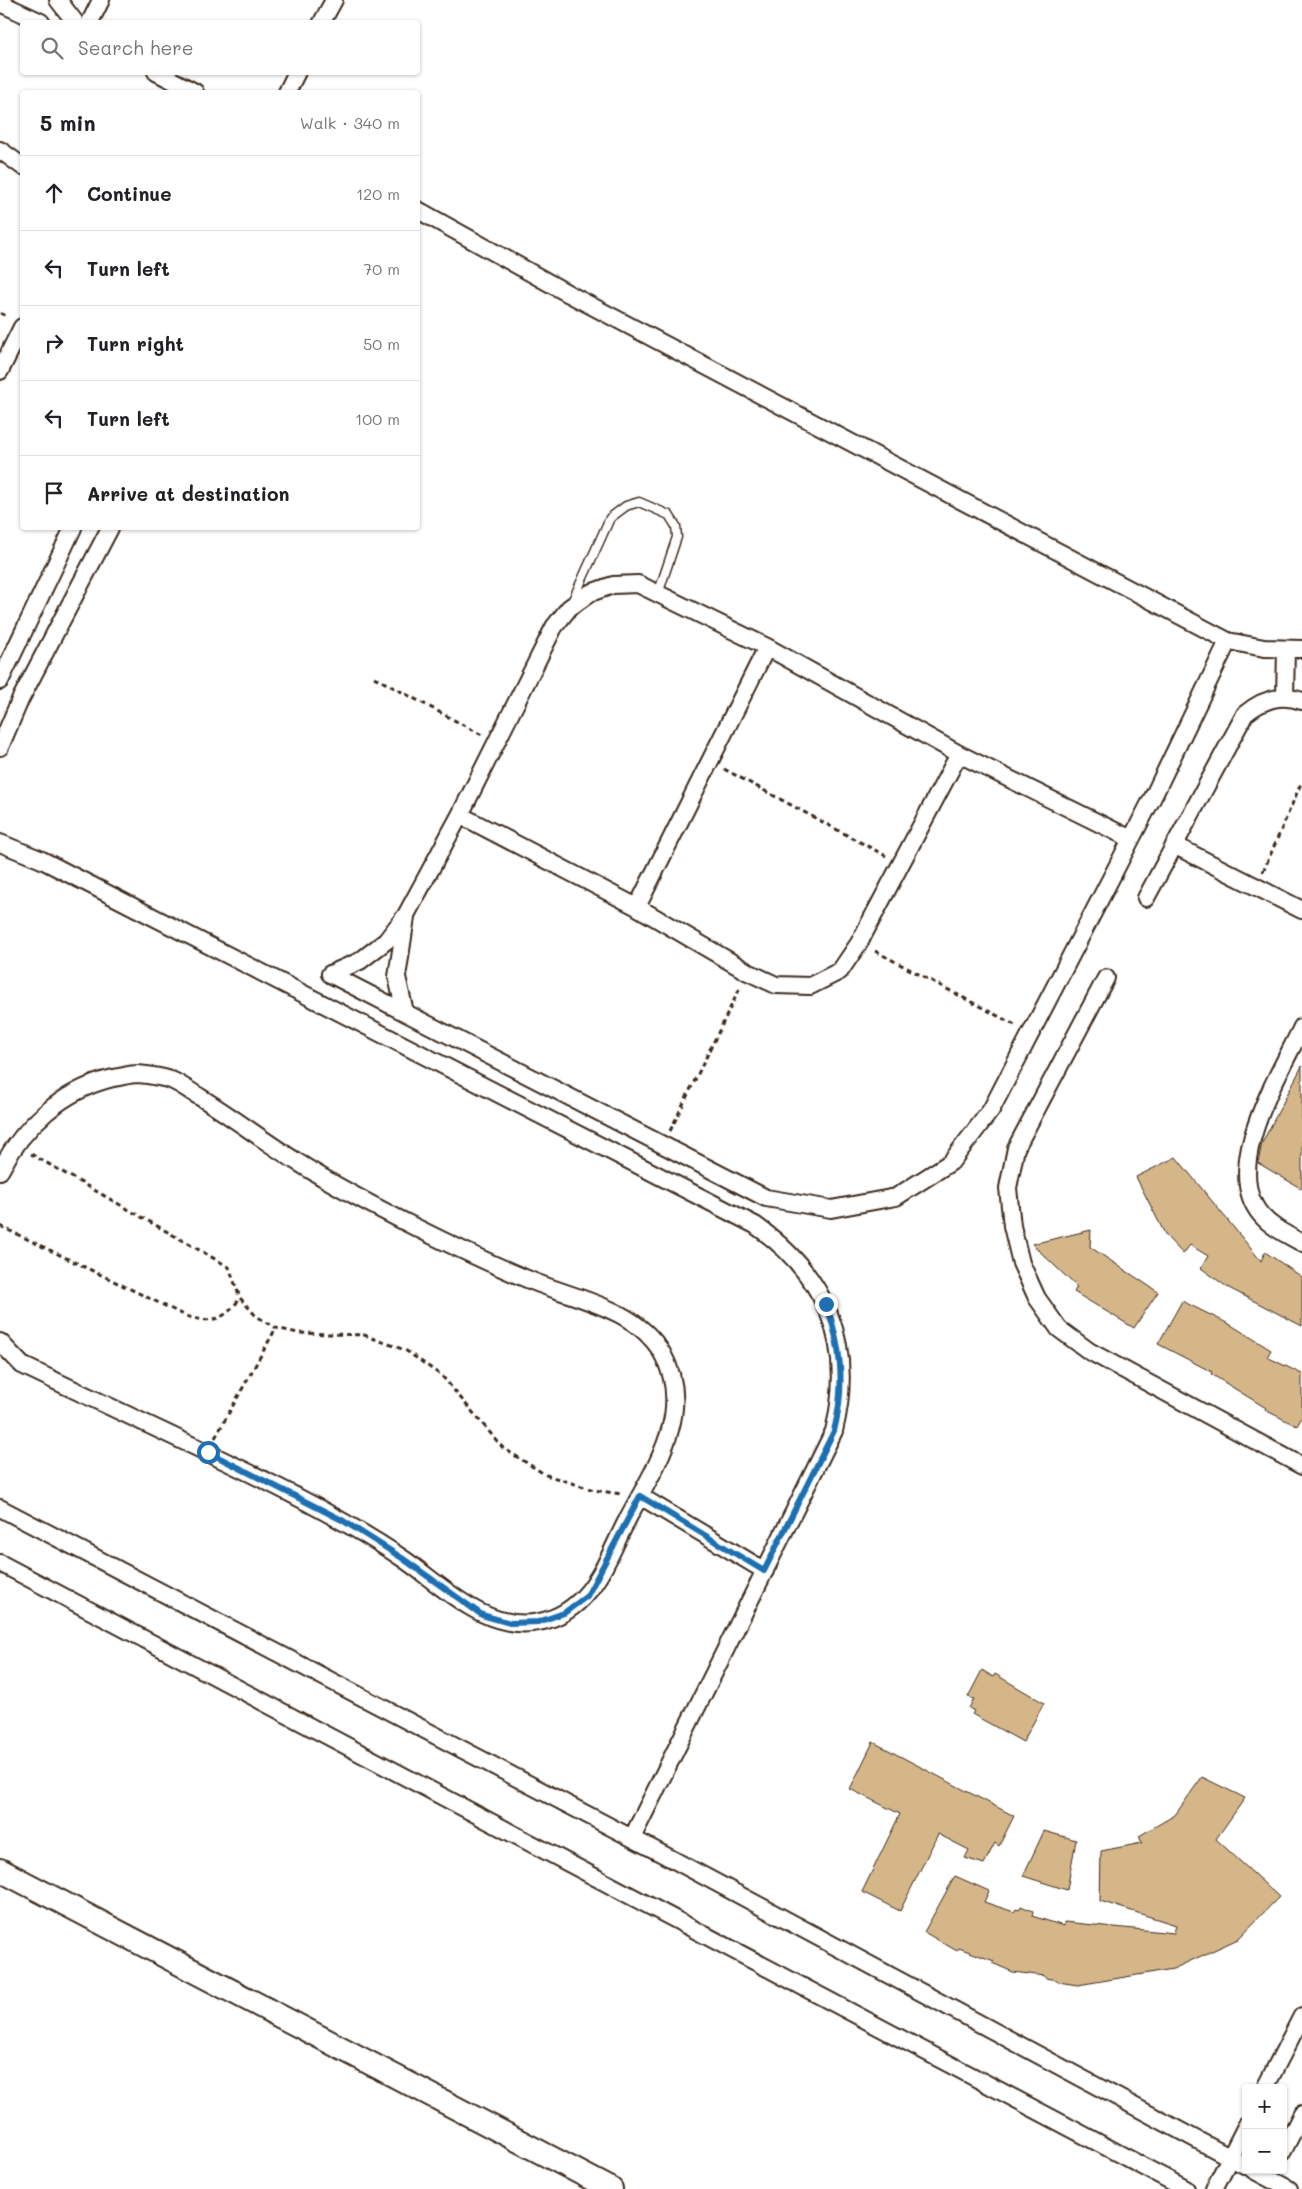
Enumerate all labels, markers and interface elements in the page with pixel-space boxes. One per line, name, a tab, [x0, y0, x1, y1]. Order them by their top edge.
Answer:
search box	[20, 20, 420, 75]
icon: search	[38, 34, 66, 62]
text: Search here	[78, 35, 194, 60]
text: 5 min	[40, 109, 96, 136]
text: Walk · 340 m	[300, 112, 400, 133]
icon: ahead	[40, 179, 68, 207]
text: Continue	[87, 181, 172, 206]
text: 120 m	[356, 183, 400, 204]
icon: left	[40, 254, 68, 282]
text: Turn left	[87, 256, 170, 281]
text: 70 m	[363, 258, 400, 279]
icon: right	[40, 329, 68, 357]
text: Turn right	[87, 331, 184, 356]
text: 50 m	[363, 333, 400, 354]
icon: left	[40, 404, 68, 432]
text: Turn left	[87, 406, 170, 431]
text: 100 m	[355, 408, 400, 429]
icon: arrive	[40, 479, 68, 507]
text: Arrive at destination	[87, 481, 290, 506]
route end	[815, 1293, 838, 1316]
route start	[197, 1441, 220, 1464]
map controls	[1242, 2084, 1287, 2174]
button: +	[1242, 2084, 1287, 2129]
button: −	[1242, 2129, 1287, 2174]

